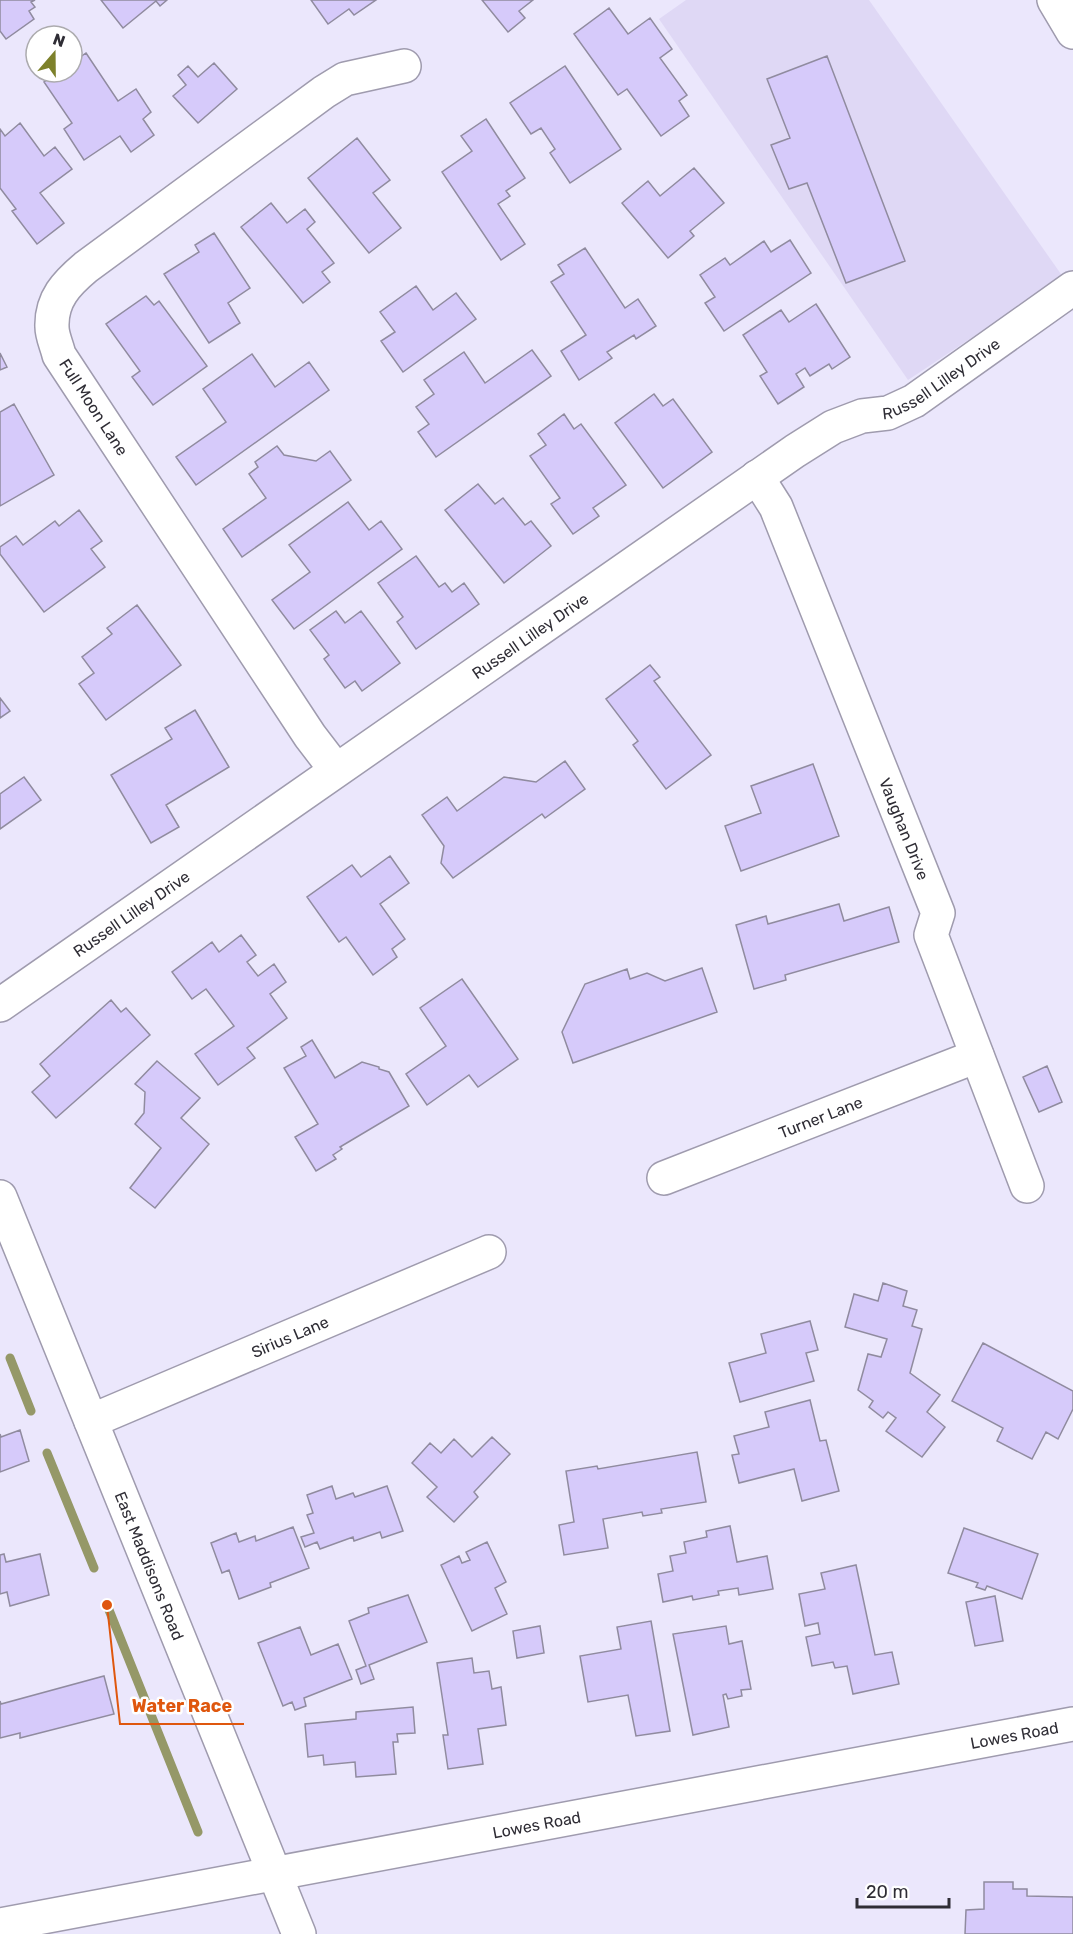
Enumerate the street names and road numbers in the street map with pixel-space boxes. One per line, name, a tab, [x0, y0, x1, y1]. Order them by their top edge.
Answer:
street label: Russell Lilley Drive	[881, 334, 1004, 424]
street label: Full Moon Lane	[55, 355, 132, 459]
street label: Russell Lilley Drive	[469, 589, 592, 683]
street label: Vaughan Drive	[875, 775, 933, 883]
street label: Russell Lilley Drive	[70, 867, 193, 961]
street label: Turner Lane	[776, 1093, 865, 1142]
street label: Sirius Lane	[249, 1312, 332, 1362]
street label: East Maddisons Road	[111, 1489, 188, 1643]
street label: Lowes Road	[969, 1718, 1060, 1753]
street label: Lowes Road	[491, 1807, 582, 1843]

